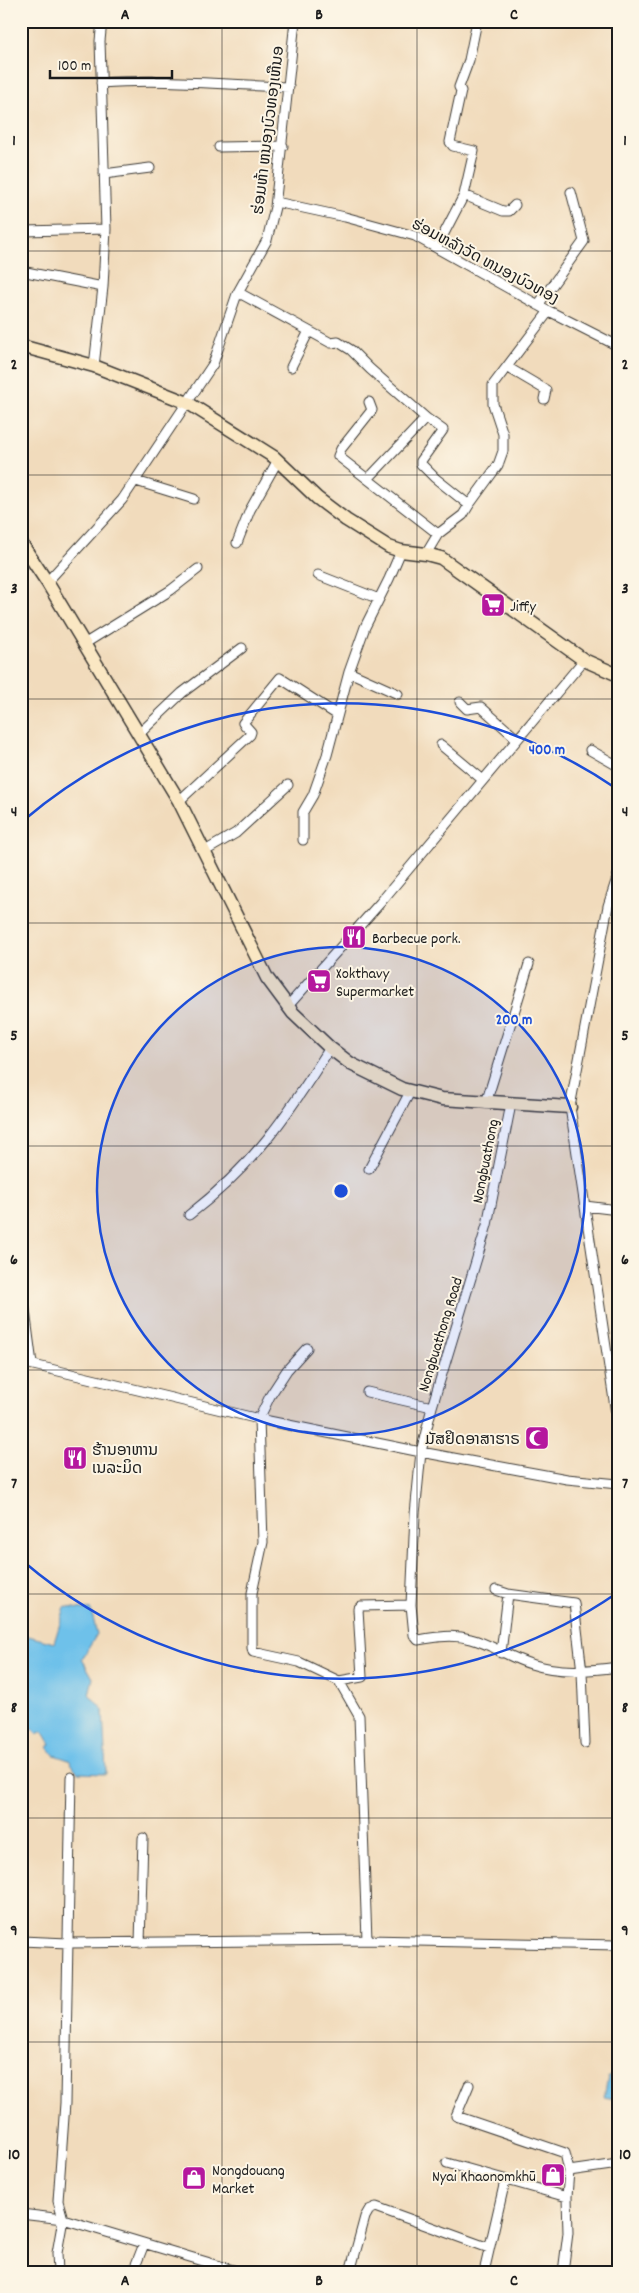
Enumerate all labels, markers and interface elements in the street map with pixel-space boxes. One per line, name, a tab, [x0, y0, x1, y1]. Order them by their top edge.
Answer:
text: A	[121, 4, 130, 27]
text: B	[315, 4, 323, 27]
text: C	[510, 4, 518, 27]
street label: ຮ່ອມຫ້າ ຫນອງບົວທອງເຫືນອ	[248, 45, 291, 216]
scale bar	[50, 48, 172, 80]
text: 100 m	[58, 56, 91, 78]
text: 1	[12, 130, 16, 153]
text: 1	[623, 130, 627, 153]
street label: ຮ່ອມຫລັງວັດ ຫນອງບົວທອງ	[407, 213, 563, 311]
text: 2	[11, 354, 18, 377]
text: 2	[622, 354, 629, 377]
text: 3	[10, 578, 18, 601]
text: 3	[621, 578, 629, 601]
supermarket icon: Jiffy	[480, 592, 506, 618]
place label: Jiffy	[510, 596, 537, 619]
text: 400 m	[529, 740, 565, 762]
text: 4	[11, 801, 17, 824]
text: 4	[622, 801, 628, 824]
restaurant icon: Barbecue pork.	[341, 924, 367, 950]
place label: Barbecue pork.	[372, 928, 461, 951]
place label: Xokthavy Supermarket	[336, 963, 414, 1004]
supermarket icon: Xokthavy Supermarket	[306, 968, 332, 994]
text: 200 m	[496, 1010, 532, 1032]
text: 5	[10, 1025, 18, 1048]
text: 5	[621, 1025, 629, 1048]
street label: Nongbuathong	[467, 1117, 506, 1206]
centre of rings	[332, 1182, 350, 1200]
text: 6	[10, 1249, 18, 1272]
text: 6	[621, 1249, 629, 1272]
street label: Nongbuathong Road	[413, 1274, 470, 1395]
mosque icon: ມັສຢິດອາສາຮາຣ	[524, 1425, 550, 1451]
place label: ມັສຢິດອາສາຮາຣ	[425, 1429, 520, 1452]
place label: ຮ້ານອາຫານ ເນລະມິດ	[92, 1440, 158, 1481]
restaurant icon: ຮ້ານອາຫານ ເນລະມິດ	[62, 1445, 88, 1471]
text: 7	[11, 1473, 17, 1496]
text: 7	[622, 1473, 628, 1496]
text: 8	[11, 1697, 18, 1720]
text: 8	[622, 1697, 629, 1720]
text: 9	[10, 1920, 18, 1943]
text: 9	[621, 1920, 629, 1943]
text: 10	[8, 2144, 20, 2167]
text: 10	[619, 2144, 631, 2167]
place label: Nongdouang Market	[212, 2160, 285, 2201]
shop icon: Nyai Khaonomkhū	[540, 2162, 566, 2188]
shop icon: Nongdouang Market	[181, 2165, 207, 2191]
place label: Nyai Khaonomkhū	[432, 2166, 536, 2189]
text: A	[121, 2270, 130, 2293]
text: B	[315, 2270, 323, 2293]
text: C	[510, 2270, 518, 2293]

